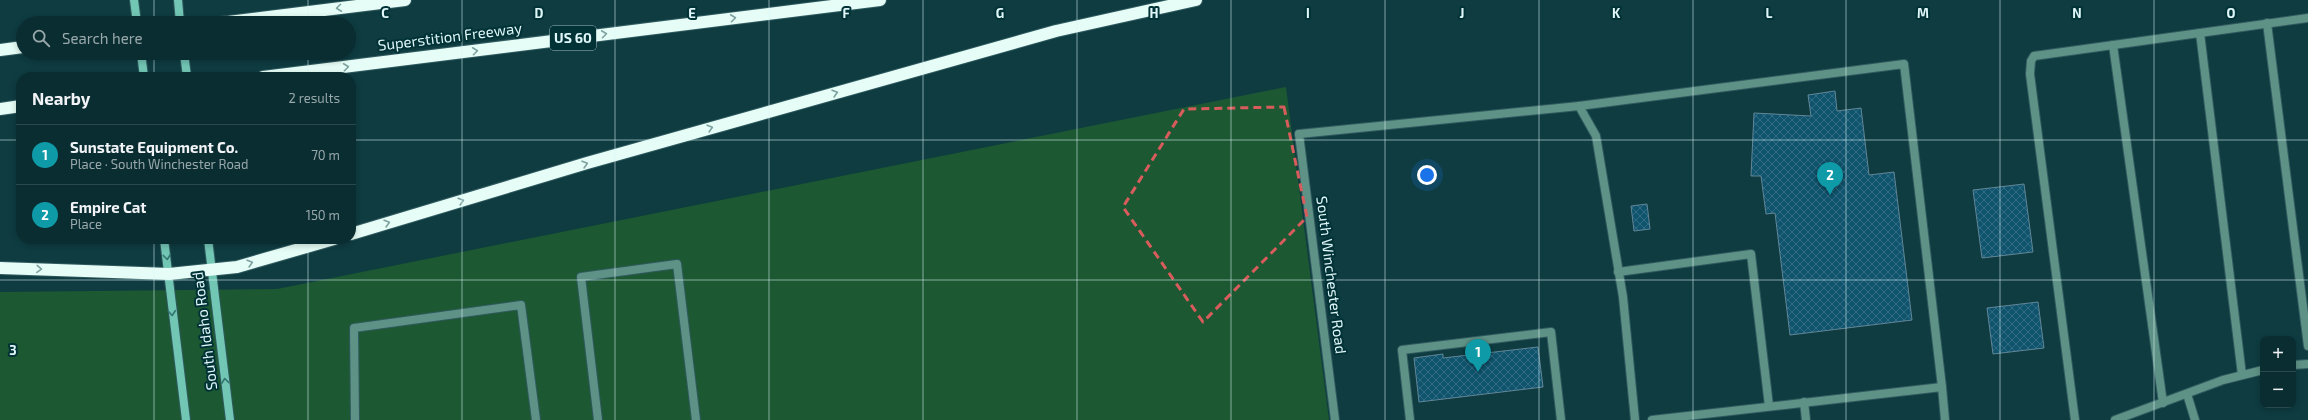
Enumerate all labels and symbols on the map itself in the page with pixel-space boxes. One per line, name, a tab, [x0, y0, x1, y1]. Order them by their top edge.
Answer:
one-way arrow	[336, 3, 342, 12]
text: C	[381, 5, 389, 21]
text: D	[535, 5, 544, 21]
text: E	[688, 5, 696, 21]
text: F	[842, 5, 850, 21]
text: G	[996, 5, 1004, 21]
text: H	[1150, 5, 1159, 21]
text: I	[1306, 5, 1310, 21]
text: J	[1460, 5, 1464, 21]
text: K	[1612, 5, 1621, 21]
text: L	[1766, 5, 1773, 21]
text: M	[1917, 5, 1929, 21]
text: N	[2072, 5, 2082, 21]
text: O	[2227, 5, 2236, 21]
one-way arrow	[730, 14, 736, 23]
street label: Superstition Freeway	[377, 18, 523, 54]
road number: US 60	[550, 26, 596, 50]
one-way arrow	[601, 30, 607, 39]
one-way arrow	[472, 46, 478, 55]
one-way arrow	[343, 63, 349, 72]
one-way arrow	[832, 89, 839, 98]
one-way arrow	[707, 124, 714, 133]
one-way arrow	[582, 160, 589, 169]
pin: 2	[1817, 162, 1843, 195]
your location	[1417, 165, 1437, 185]
street label: South Winchester Road	[1313, 195, 1351, 355]
one-way arrow	[457, 198, 464, 206]
one-way arrow	[384, 219, 391, 228]
one-way arrow	[162, 254, 171, 260]
one-way arrow	[246, 259, 253, 268]
one-way arrow	[36, 265, 42, 273]
street label: South Idaho Road	[188, 271, 220, 391]
one-way arrow	[168, 310, 177, 316]
pin: 1	[1465, 339, 1491, 372]
text: 3	[9, 342, 17, 358]
one-way arrow	[221, 378, 230, 384]

